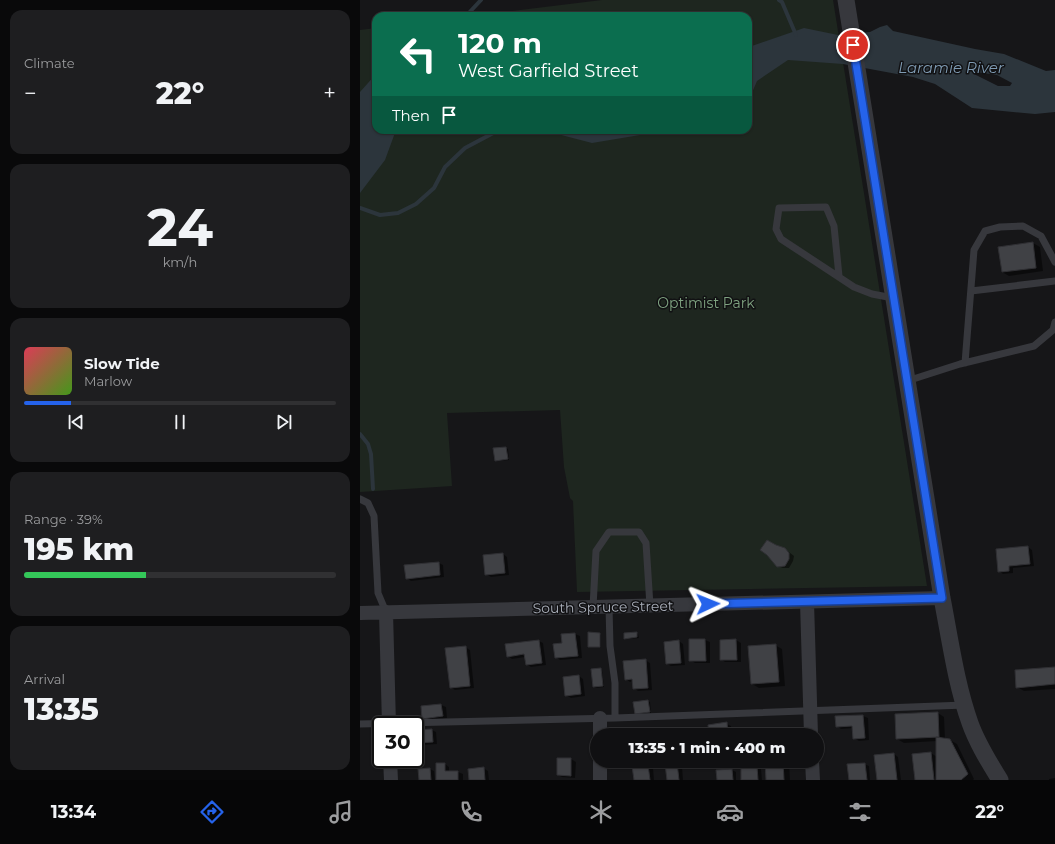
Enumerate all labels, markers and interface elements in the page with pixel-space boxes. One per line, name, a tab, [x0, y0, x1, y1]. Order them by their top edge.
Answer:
text: 120 m	[458, 26, 542, 60]
icon: left	[392, 28, 444, 80]
pin	[836, 28, 870, 62]
icon: arrive	[842, 34, 864, 56]
text: Climate	[24, 55, 75, 71]
water label: Laramie River	[898, 58, 1005, 77]
text: West Garfield Street	[458, 60, 639, 82]
text: 22°	[156, 75, 204, 112]
text: −	[24, 80, 37, 107]
text: +	[323, 80, 336, 107]
icon: arrive	[438, 104, 460, 126]
text: Then	[392, 106, 430, 125]
text: 24	[147, 196, 213, 259]
text: km/h	[163, 254, 197, 270]
park label: Optimist Park	[657, 294, 755, 312]
text: Slow Tide	[84, 354, 160, 373]
text: Marlow	[84, 373, 132, 389]
icon: previous	[65, 411, 87, 433]
icon: pause	[169, 411, 191, 433]
icon: next	[273, 411, 295, 433]
text: Range · 39%	[24, 511, 103, 527]
text: 195 km	[24, 531, 134, 568]
position arrow	[687, 583, 729, 625]
street label: South Spruce Street	[532, 597, 674, 617]
text: Arrival	[24, 671, 65, 687]
text: 13:35	[24, 691, 99, 728]
speed limit sign: 30	[372, 716, 424, 768]
text: 13:35 · 1 min · 400 m	[629, 738, 785, 757]
icon: directions	[198, 798, 226, 826]
icon: music	[327, 798, 355, 826]
icon: phone	[457, 798, 485, 826]
icon: climate	[587, 798, 615, 826]
icon: car	[716, 798, 744, 826]
icon: filters	[846, 798, 874, 826]
text: 13:34	[51, 801, 96, 823]
text: 22°	[975, 801, 1004, 823]

